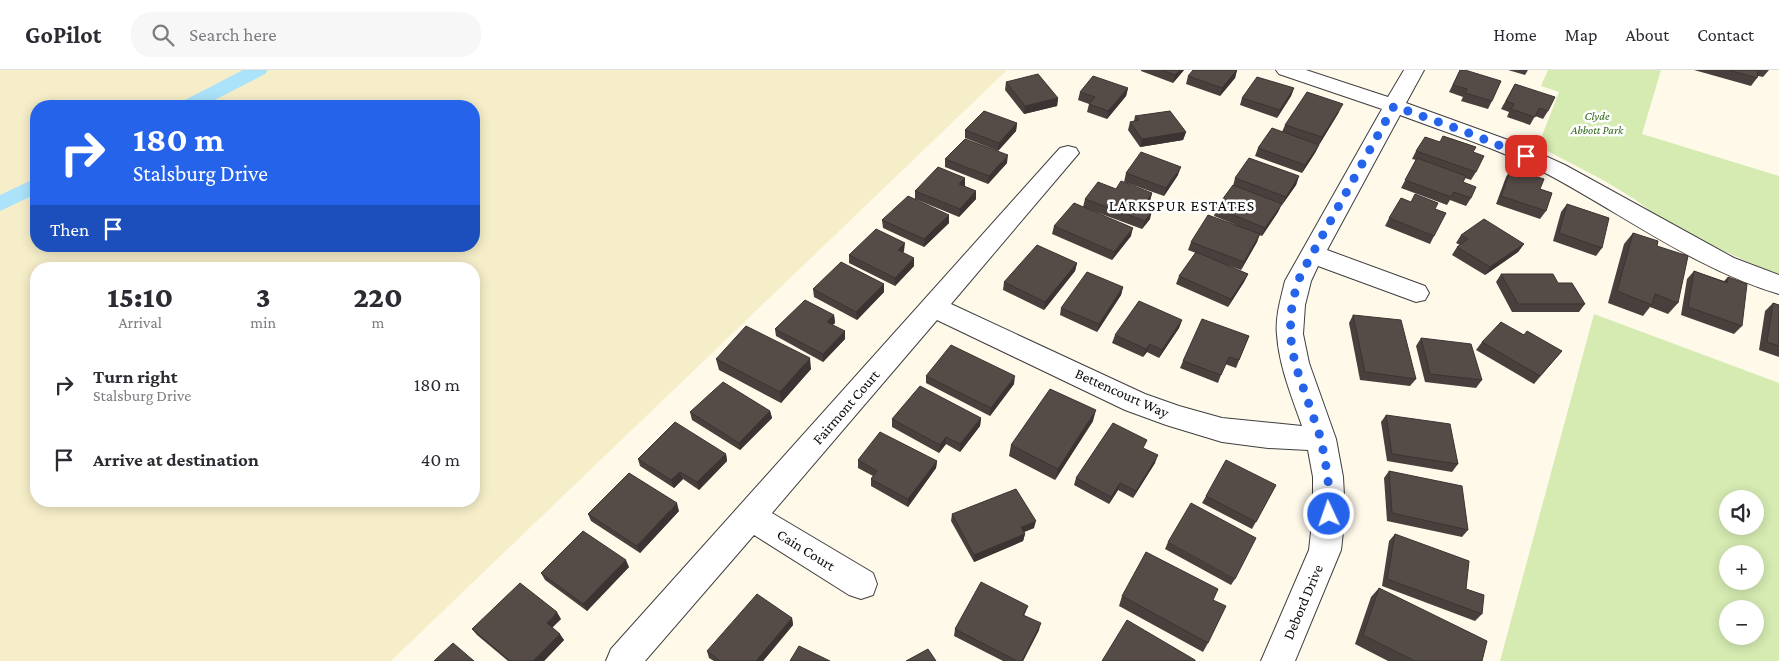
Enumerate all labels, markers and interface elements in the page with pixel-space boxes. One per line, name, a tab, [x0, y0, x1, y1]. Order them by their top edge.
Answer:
search box	[131, 12, 481, 57]
text: GoPilot	[25, 21, 101, 48]
icon: search	[149, 21, 177, 49]
text: Search here	[189, 24, 277, 45]
text: Home	[1494, 25, 1537, 45]
text: Map	[1565, 25, 1597, 45]
text: About	[1625, 25, 1669, 45]
text: Contact	[1697, 25, 1754, 45]
park label: Clyde Abbott Park	[1570, 109, 1624, 137]
icon: right	[50, 120, 115, 185]
text: 180 m	[133, 120, 224, 159]
pin	[1505, 135, 1547, 177]
icon: arrive	[1512, 142, 1540, 170]
text: Stalsburg Drive	[133, 161, 268, 186]
district label: LARKSPUR ESTATES	[1109, 197, 1255, 214]
icon: arrive	[99, 215, 127, 243]
text: Then	[50, 219, 89, 240]
text: 15:10	[107, 280, 173, 313]
text: 3	[256, 280, 271, 313]
text: 220	[353, 280, 403, 313]
text: Arrival	[118, 314, 162, 331]
text: min	[250, 314, 276, 331]
text: m	[372, 314, 384, 331]
street label: Bettencourt Way	[1072, 365, 1171, 422]
text: Turn right	[93, 366, 178, 387]
street label: Fairmont Court	[809, 366, 883, 447]
icon: right	[50, 371, 78, 399]
text: 180 m	[414, 374, 460, 395]
text: Stalsburg Drive	[93, 387, 191, 404]
icon: arrive	[50, 446, 78, 474]
text: Arrive at destination	[93, 449, 259, 470]
text: 40 m	[421, 449, 460, 470]
position arrow	[1302, 487, 1354, 539]
map controls	[1719, 490, 1764, 645]
button: sound	[1719, 490, 1764, 535]
street label: Cain Court	[774, 526, 839, 575]
button: +	[1719, 545, 1764, 590]
street label: Debord Drive	[1280, 562, 1326, 642]
button: −	[1719, 600, 1764, 645]

